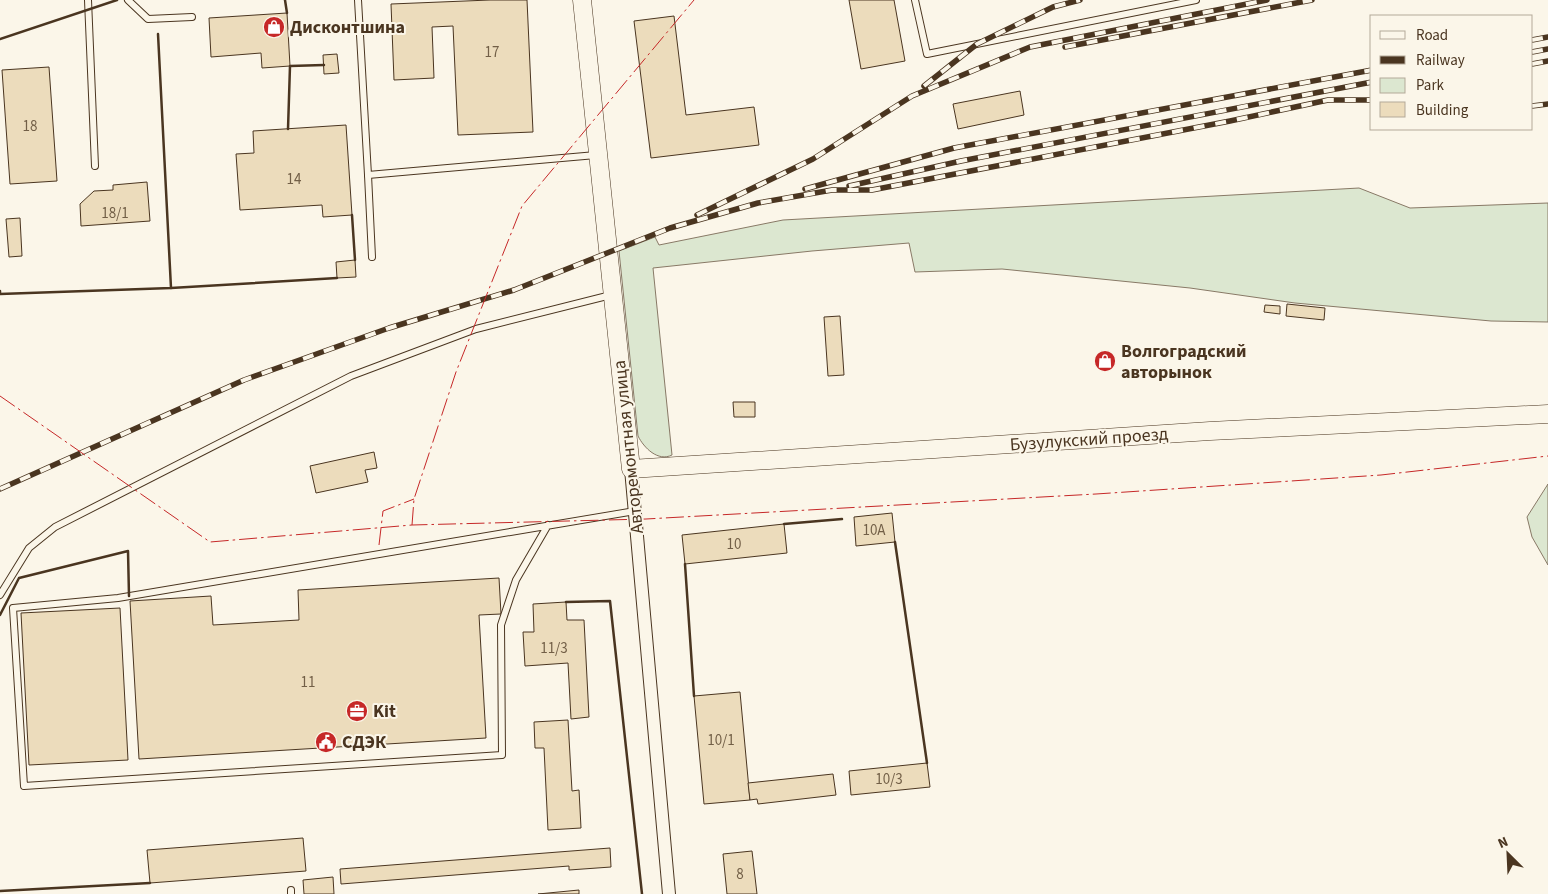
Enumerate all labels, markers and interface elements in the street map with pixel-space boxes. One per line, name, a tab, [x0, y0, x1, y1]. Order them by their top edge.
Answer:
shop icon: Дисконтшина	[262, 15, 286, 39]
place label: Дисконтшина	[290, 15, 405, 40]
legend	[1370, 15, 1533, 130]
text: Road	[1416, 25, 1448, 46]
house number: 17	[485, 42, 499, 63]
text: Railway	[1416, 50, 1465, 71]
text: Park	[1416, 75, 1445, 96]
text: Building	[1416, 100, 1469, 121]
house number: 18	[23, 116, 37, 137]
house number: 14	[287, 169, 302, 190]
house number: 18/1	[101, 203, 129, 224]
place label: Волгоградский авторынок	[1121, 339, 1247, 385]
shop icon: Волгоградский авторынок	[1093, 349, 1117, 373]
street label: Авторемонтная улица	[607, 359, 650, 535]
street label: Бузулукский проезд	[1009, 421, 1170, 458]
house number: 10А	[862, 520, 886, 541]
house number: 10	[727, 534, 741, 555]
house number: 11/3	[540, 638, 568, 659]
house number: 11	[301, 672, 315, 693]
office icon: Kit	[345, 699, 369, 723]
place label: Kit	[373, 699, 396, 724]
public building icon: СДЭК	[314, 730, 338, 754]
place label: СДЭК	[342, 730, 387, 755]
house number: 10/1	[707, 730, 735, 751]
house number: 10/3	[875, 769, 903, 790]
north arrow	[1483, 829, 1533, 879]
text: N	[1495, 832, 1511, 854]
house number: 8	[736, 864, 744, 885]

